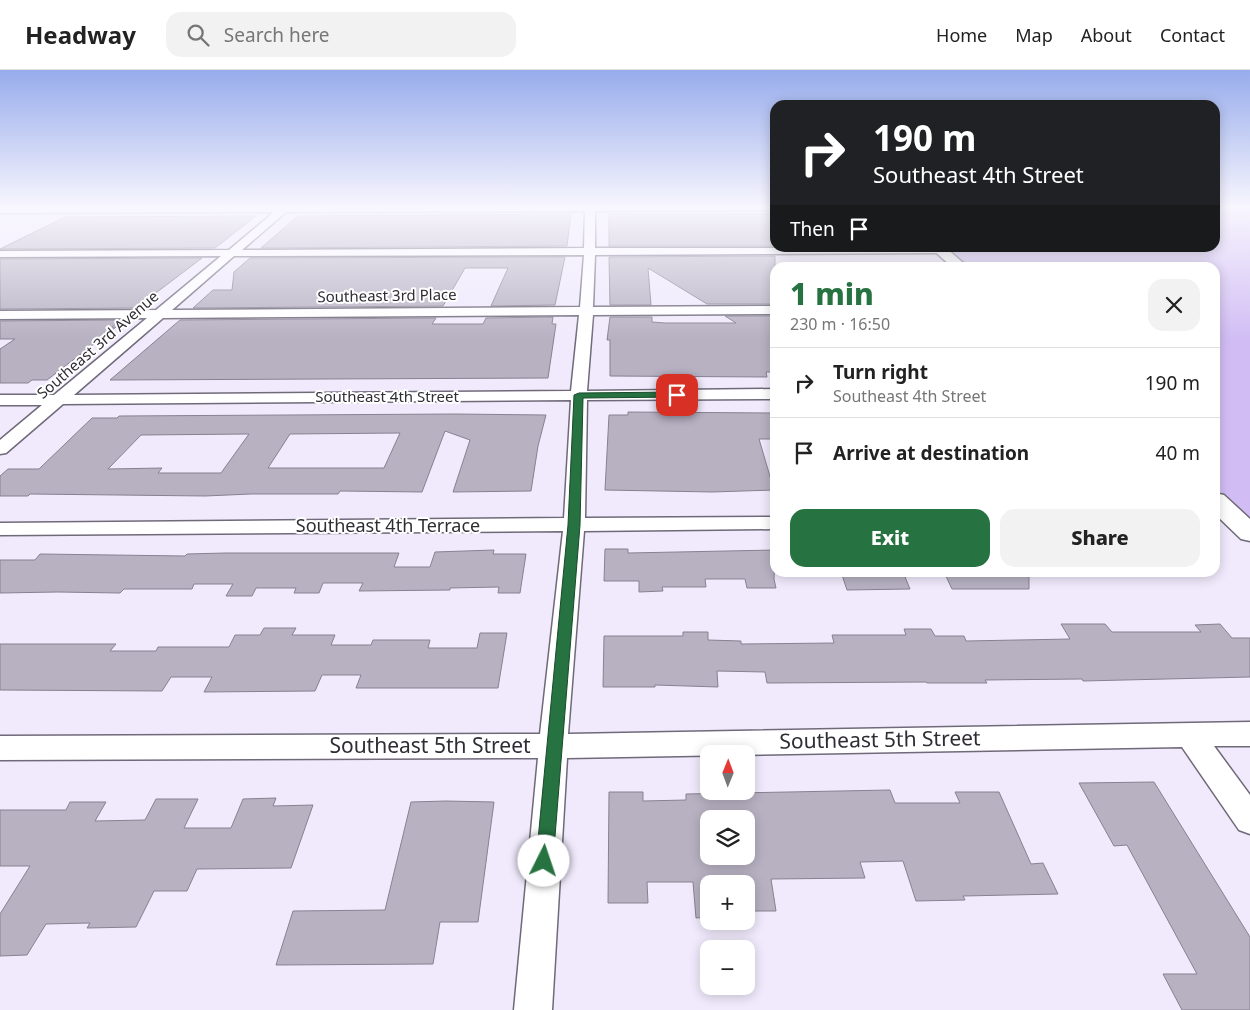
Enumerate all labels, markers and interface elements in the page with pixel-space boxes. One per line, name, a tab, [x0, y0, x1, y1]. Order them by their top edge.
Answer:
search box	[166, 12, 516, 57]
text: Headway	[25, 18, 136, 51]
icon: search	[184, 21, 212, 49]
text: Search here	[224, 22, 330, 48]
text: Home	[936, 23, 987, 47]
text: Map	[1015, 23, 1053, 47]
text: About	[1081, 23, 1132, 47]
text: Contact	[1160, 23, 1225, 47]
text: 190 m	[873, 114, 976, 161]
icon: right	[790, 120, 855, 185]
text: Southeast 4th Street	[873, 159, 1084, 189]
icon: arrive	[845, 215, 873, 243]
text: Then	[790, 216, 835, 242]
text: 1 min	[790, 273, 874, 314]
button: close	[1148, 279, 1200, 331]
street label: Southeast 3rd Place	[317, 284, 457, 306]
street label: Southeast 3rd Avenue	[32, 286, 162, 403]
text: 230 m · 16:50	[790, 313, 890, 335]
text: Turn right	[833, 359, 928, 385]
icon: right	[790, 369, 818, 397]
text: 190 m	[1145, 370, 1200, 396]
pin	[656, 374, 698, 416]
icon: arrive	[663, 381, 691, 409]
text: Southeast 4th Street	[833, 385, 986, 407]
street label: Southeast 4th Street	[315, 386, 459, 406]
icon: arrive	[790, 439, 818, 467]
text: Arrive at destination	[833, 440, 1029, 466]
text: 40 m	[1156, 440, 1200, 466]
button: Exit	[790, 509, 990, 567]
button: Share	[1000, 509, 1200, 567]
street label: Southeast 4th Terrace	[296, 513, 480, 537]
street label: Southeast 5th Street	[779, 723, 981, 755]
street label: Southeast 5th Street	[329, 731, 531, 759]
north arrow	[700, 745, 755, 800]
map controls	[700, 745, 755, 995]
button: layers	[700, 810, 755, 865]
position arrow	[517, 834, 569, 886]
button: +	[700, 875, 755, 930]
button: −	[700, 940, 755, 995]

